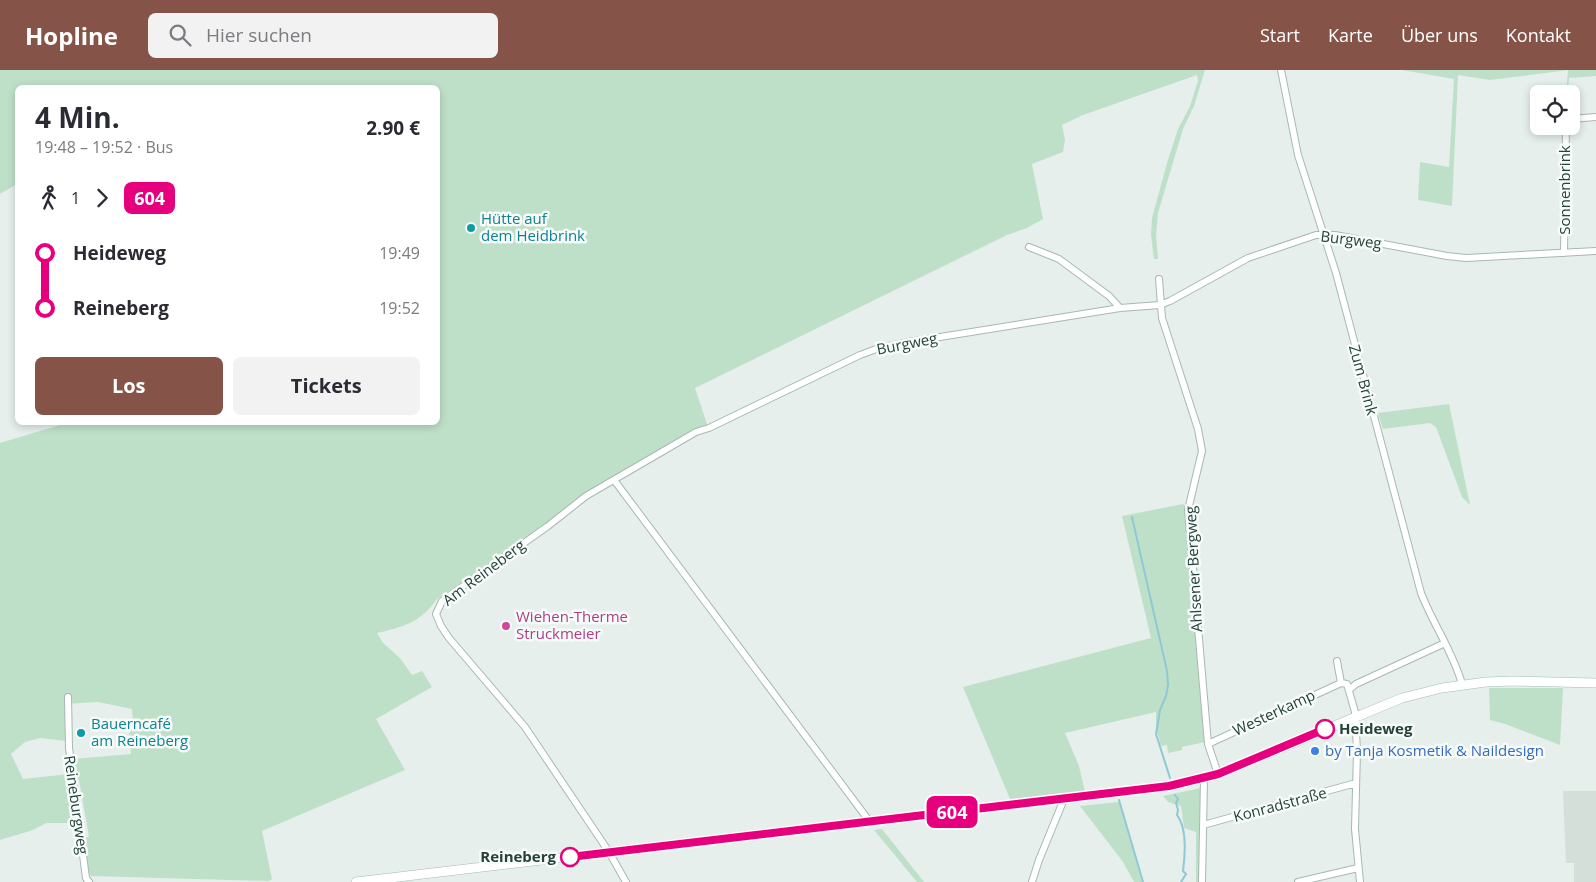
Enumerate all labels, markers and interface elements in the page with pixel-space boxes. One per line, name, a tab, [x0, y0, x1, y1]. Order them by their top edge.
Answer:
search box	[148, 13, 498, 58]
text: Hopline	[25, 19, 118, 52]
icon: search	[166, 21, 194, 49]
text: Hier suchen	[206, 22, 312, 48]
text: Start	[1260, 23, 1300, 47]
text: Karte	[1328, 23, 1373, 47]
text: Über uns	[1401, 23, 1478, 47]
text: Kontakt	[1506, 23, 1571, 47]
map controls	[1530, 85, 1580, 135]
button: locate	[1530, 85, 1580, 135]
text: 4 Min.	[35, 98, 120, 136]
text: 2.90 €	[366, 115, 420, 141]
text: 19:48 – 19:52 · Bus	[35, 136, 173, 158]
street label: Sonnenbrink	[1554, 145, 1574, 235]
icon: walk	[35, 184, 63, 212]
icon: forward	[88, 184, 116, 212]
text: 604	[134, 186, 165, 210]
text: 1	[71, 187, 80, 209]
place label: Hütte auf dem Heidbrink	[481, 208, 585, 245]
marker: Hütte auf dem Heidbrink	[465, 222, 477, 234]
street label: Burgweg	[1319, 225, 1383, 253]
text: Heideweg	[73, 240, 166, 266]
text: 19:49	[379, 242, 420, 264]
text: Reineberg	[73, 295, 169, 321]
text: 19:52	[379, 297, 420, 319]
street label: Burgweg	[875, 327, 939, 359]
street label: Zum Brink	[1345, 342, 1383, 417]
button: Los	[35, 357, 223, 415]
button: Tickets	[233, 357, 420, 415]
street label: Ahlsener Bergweg	[1180, 505, 1206, 633]
street label: Am Reineberg	[438, 535, 529, 610]
place label: Wiehen-Therme Struckmeier	[516, 606, 628, 643]
marker: Wiehen-Therme Struckmeier	[500, 620, 512, 632]
street label: Westerkamp	[1229, 684, 1318, 740]
place label: Bauerncafé am Reineberg	[91, 713, 188, 750]
place label: Heideweg	[1339, 718, 1413, 738]
marker: Heideweg	[1315, 719, 1335, 739]
marker: Bauerncafé am Reineberg	[75, 727, 87, 739]
place label: by Tanja Kosmetik & Naildesign	[1325, 740, 1544, 760]
marker: by Tanja Kosmetik & Naildesign	[1309, 745, 1321, 757]
street label: Reineburgweg	[60, 754, 94, 856]
street label: Konradstraße	[1231, 782, 1329, 826]
line badge: 604	[923, 796, 981, 828]
text: 604	[937, 800, 967, 824]
place label: Reineberg	[480, 846, 557, 866]
marker: Reineberg	[560, 847, 580, 867]

